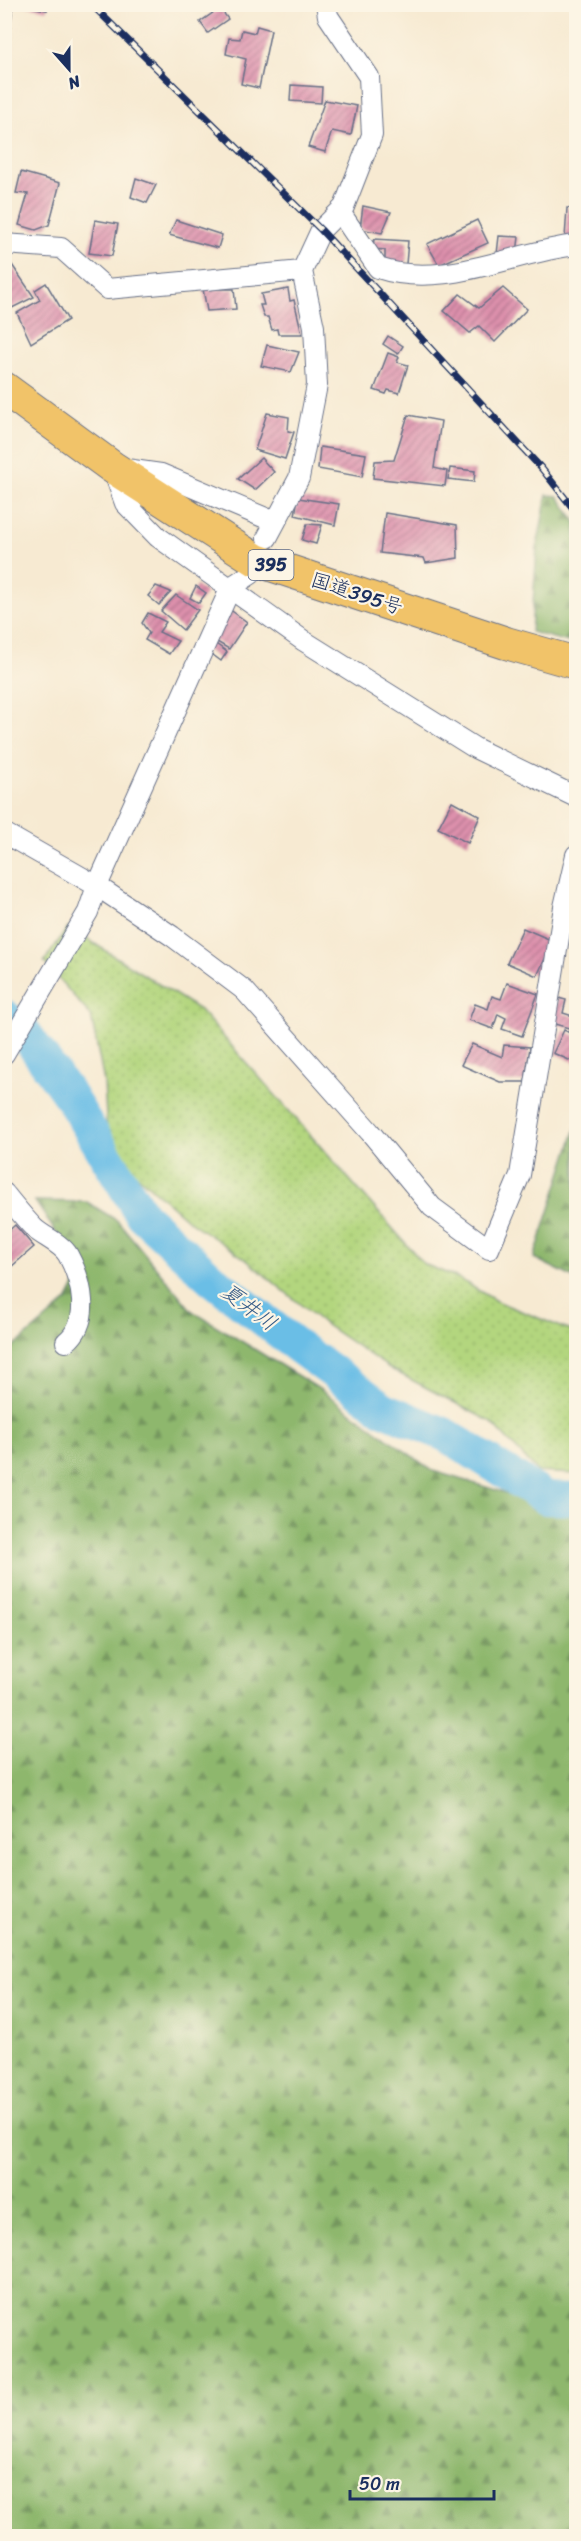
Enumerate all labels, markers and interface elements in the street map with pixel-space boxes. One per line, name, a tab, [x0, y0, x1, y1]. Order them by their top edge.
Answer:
north arrow	[39, 39, 99, 99]
text: N	[63, 67, 86, 98]
road number: 395	[248, 550, 294, 580]
street label: 国道395号	[306, 562, 408, 625]
water label: 夏井川	[212, 1273, 286, 1341]
scale bar	[350, 2463, 494, 2501]
text: 50 m	[359, 2468, 400, 2500]

